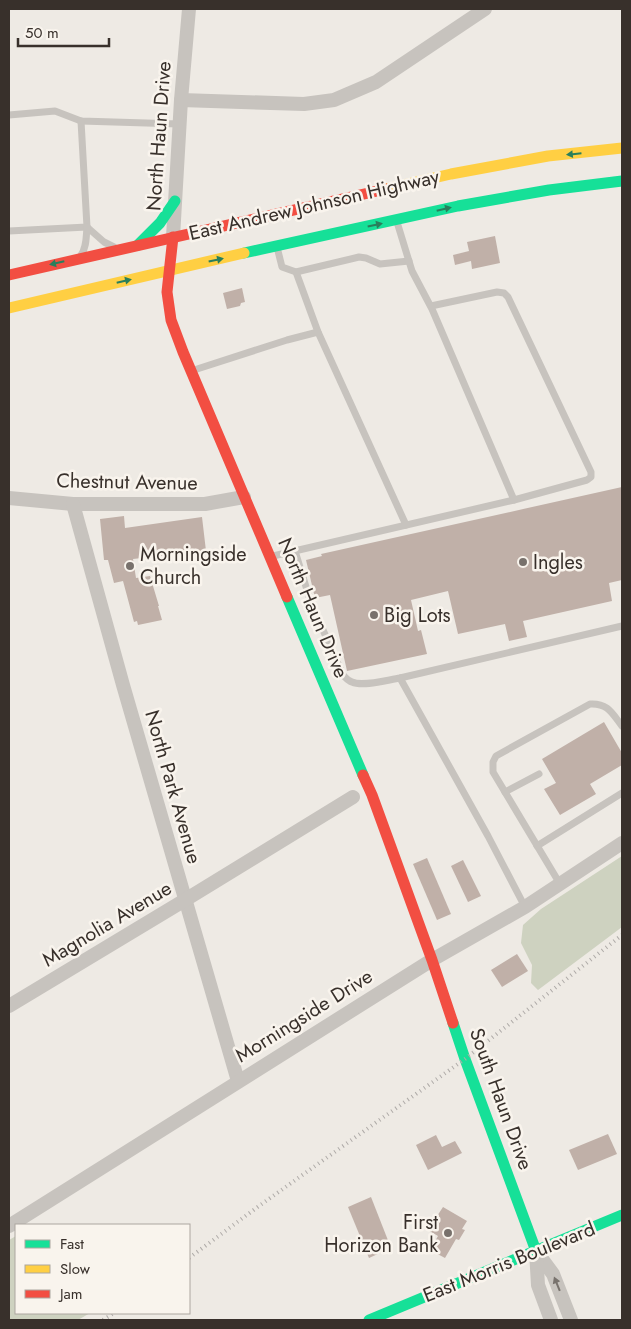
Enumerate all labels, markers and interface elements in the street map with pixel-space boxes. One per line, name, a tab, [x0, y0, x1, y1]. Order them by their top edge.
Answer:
scale bar	[18, 15, 109, 47]
text: 50 m	[25, 22, 59, 44]
street label: North Haun Drive	[139, 60, 179, 212]
one-way arrow	[566, 150, 582, 158]
street label: East Andrew Johnson Highway	[186, 162, 442, 248]
one-way arrow	[436, 205, 452, 213]
one-way arrow	[367, 221, 382, 229]
one-way arrow	[209, 256, 224, 264]
one-way arrow	[49, 260, 65, 268]
one-way arrow	[117, 277, 132, 285]
street label: Chestnut Avenue	[56, 466, 198, 498]
street label: North Haun Drive	[270, 533, 356, 683]
place label: Morningside Church	[140, 540, 247, 592]
place label: Ingles	[533, 548, 583, 577]
marker: Ingles	[517, 556, 529, 568]
marker: Morningside Church	[124, 560, 136, 572]
place label: Big Lots	[384, 601, 451, 630]
marker: Big Lots	[368, 609, 380, 621]
street label: North Park Avenue	[137, 707, 209, 867]
street label: Magnolia Avenue	[37, 874, 177, 974]
street label: Morningside Drive	[230, 962, 378, 1070]
street label: South Haun Drive	[462, 1024, 540, 1174]
place label: First Horizon Bank	[324, 1208, 438, 1260]
street label: East Morris Boulevard	[419, 1214, 599, 1310]
legend	[15, 1224, 190, 1314]
marker: First Horizon Bank	[442, 1227, 454, 1239]
text: Fast	[60, 1233, 84, 1255]
text: Slow	[60, 1258, 91, 1280]
one-way arrow	[552, 1277, 560, 1291]
text: Jam	[58, 1283, 83, 1305]

